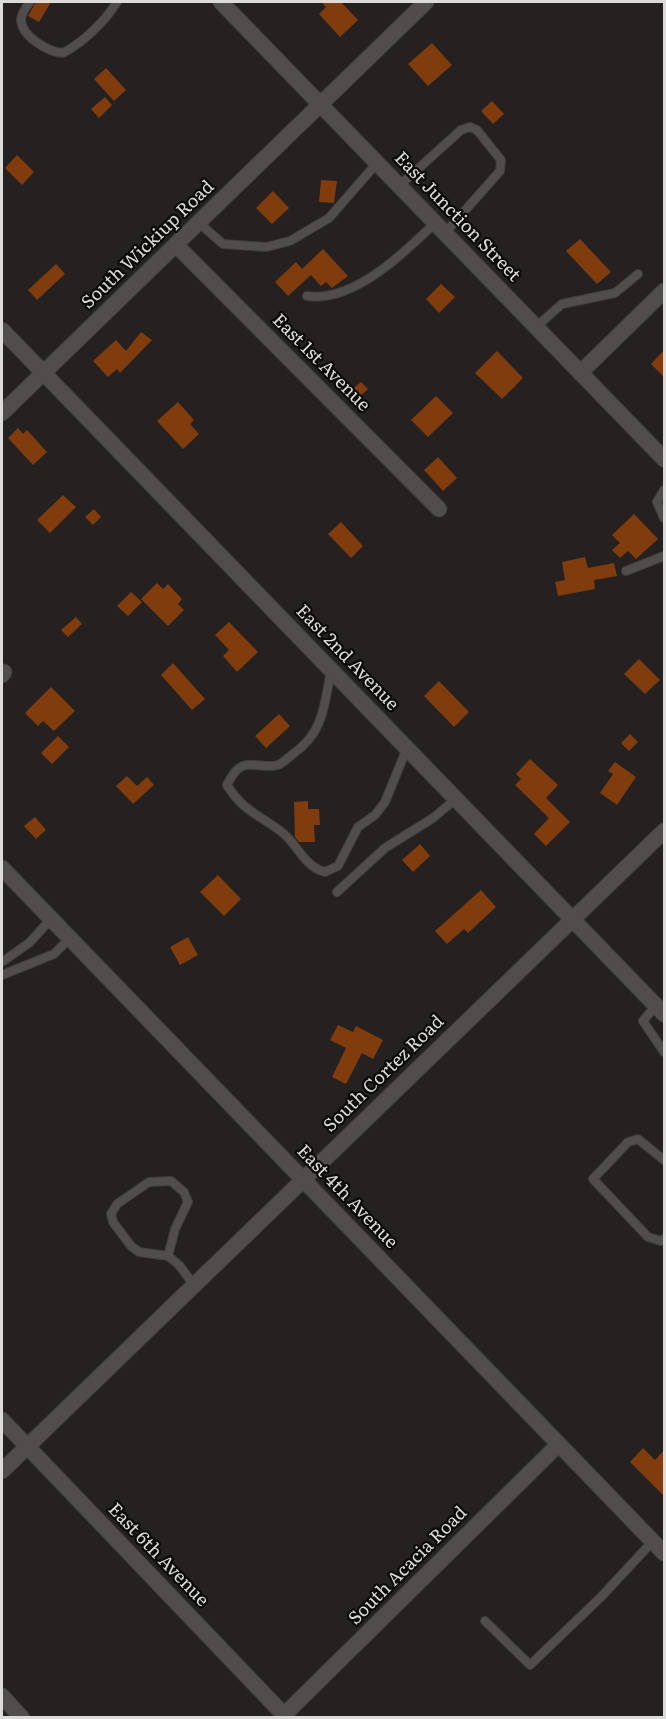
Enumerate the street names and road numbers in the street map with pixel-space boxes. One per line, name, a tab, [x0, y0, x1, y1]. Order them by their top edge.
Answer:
street label: East Junction Street	[389, 148, 525, 286]
street label: South Wickiup Road	[77, 176, 219, 314]
street label: East 1st Avenue	[268, 310, 374, 416]
street label: East 2nd Avenue	[291, 601, 403, 715]
street label: South Cortez Road	[319, 1011, 449, 1137]
street label: East 4th Avenue	[292, 1141, 402, 1253]
street label: East 6th Avenue	[103, 1499, 213, 1611]
street label: South Acacia Road	[344, 1502, 472, 1630]

